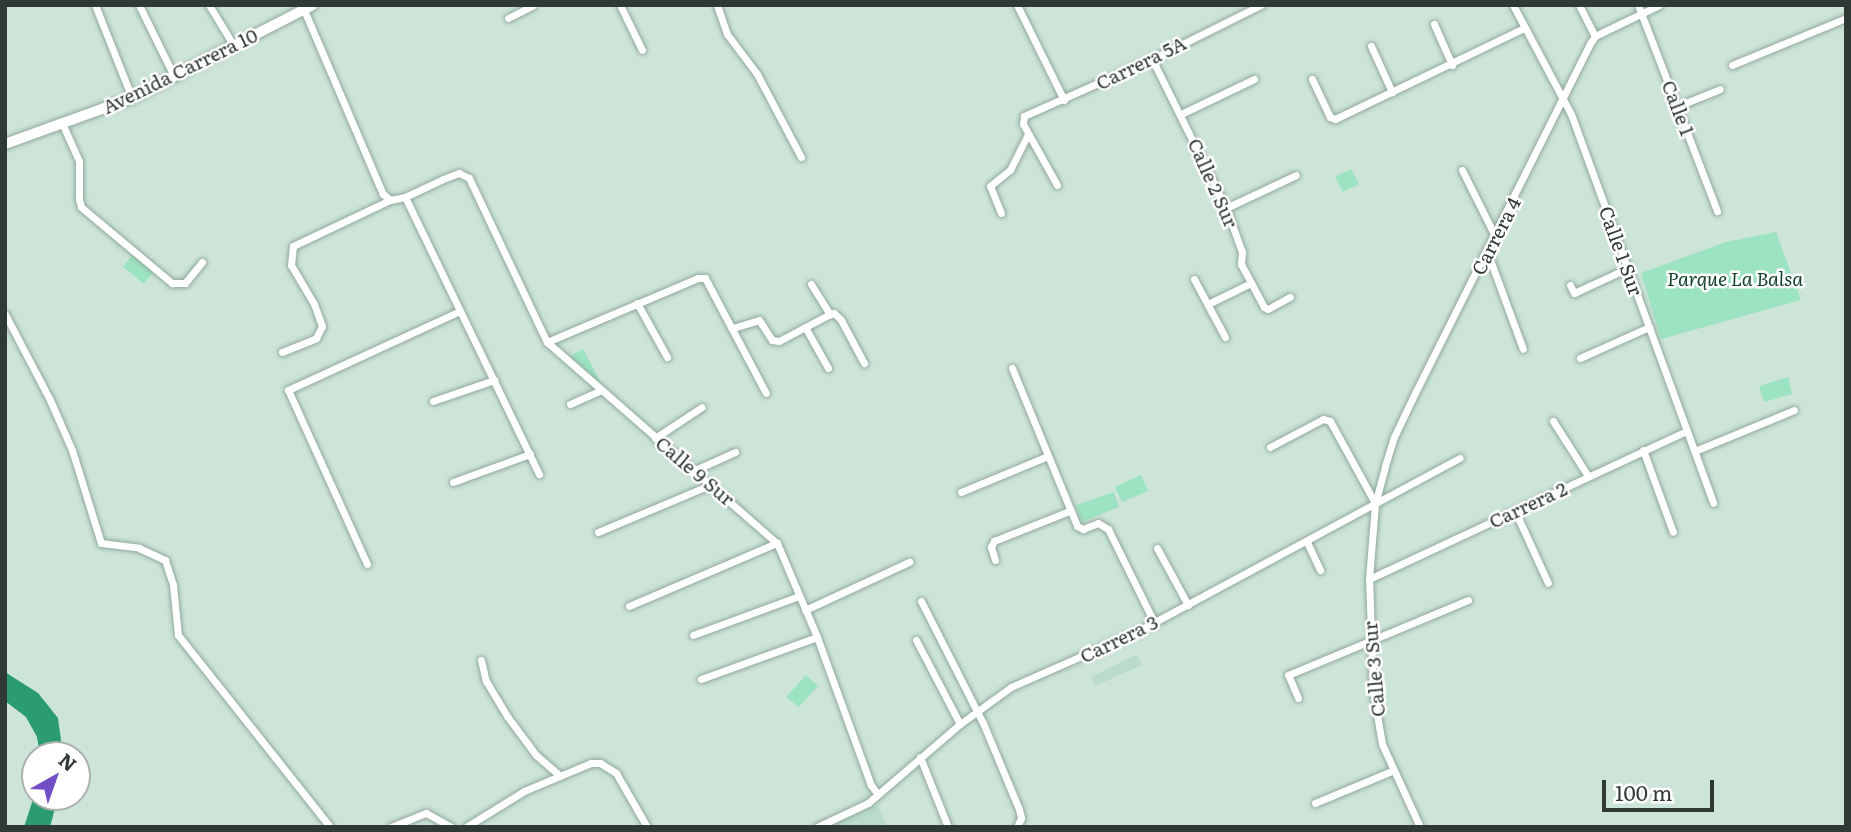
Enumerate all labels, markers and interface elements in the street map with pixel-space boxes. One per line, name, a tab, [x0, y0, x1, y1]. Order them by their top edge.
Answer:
street label: Avenida Carrera 10	[99, 24, 261, 118]
street label: Carrera 5A	[1092, 31, 1190, 95]
street label: Calle 1	[1657, 77, 1699, 139]
street label: Calle 2 Sur	[1183, 135, 1243, 231]
street label: Carrera 4	[1467, 193, 1525, 279]
street label: Calle 1 Sur	[1594, 203, 1648, 299]
park label: Parque La Balsa	[1667, 268, 1803, 290]
street label: Calle 9 Sur	[651, 432, 739, 510]
street label: Carrera 2	[1485, 477, 1571, 533]
street label: Carrera 3	[1076, 610, 1162, 668]
street label: Calle 3 Sur	[1358, 620, 1390, 718]
north arrow	[21, 741, 91, 811]
text: N	[53, 746, 83, 777]
scale bar	[1606, 766, 1718, 810]
text: 100 m	[1615, 776, 1672, 807]

